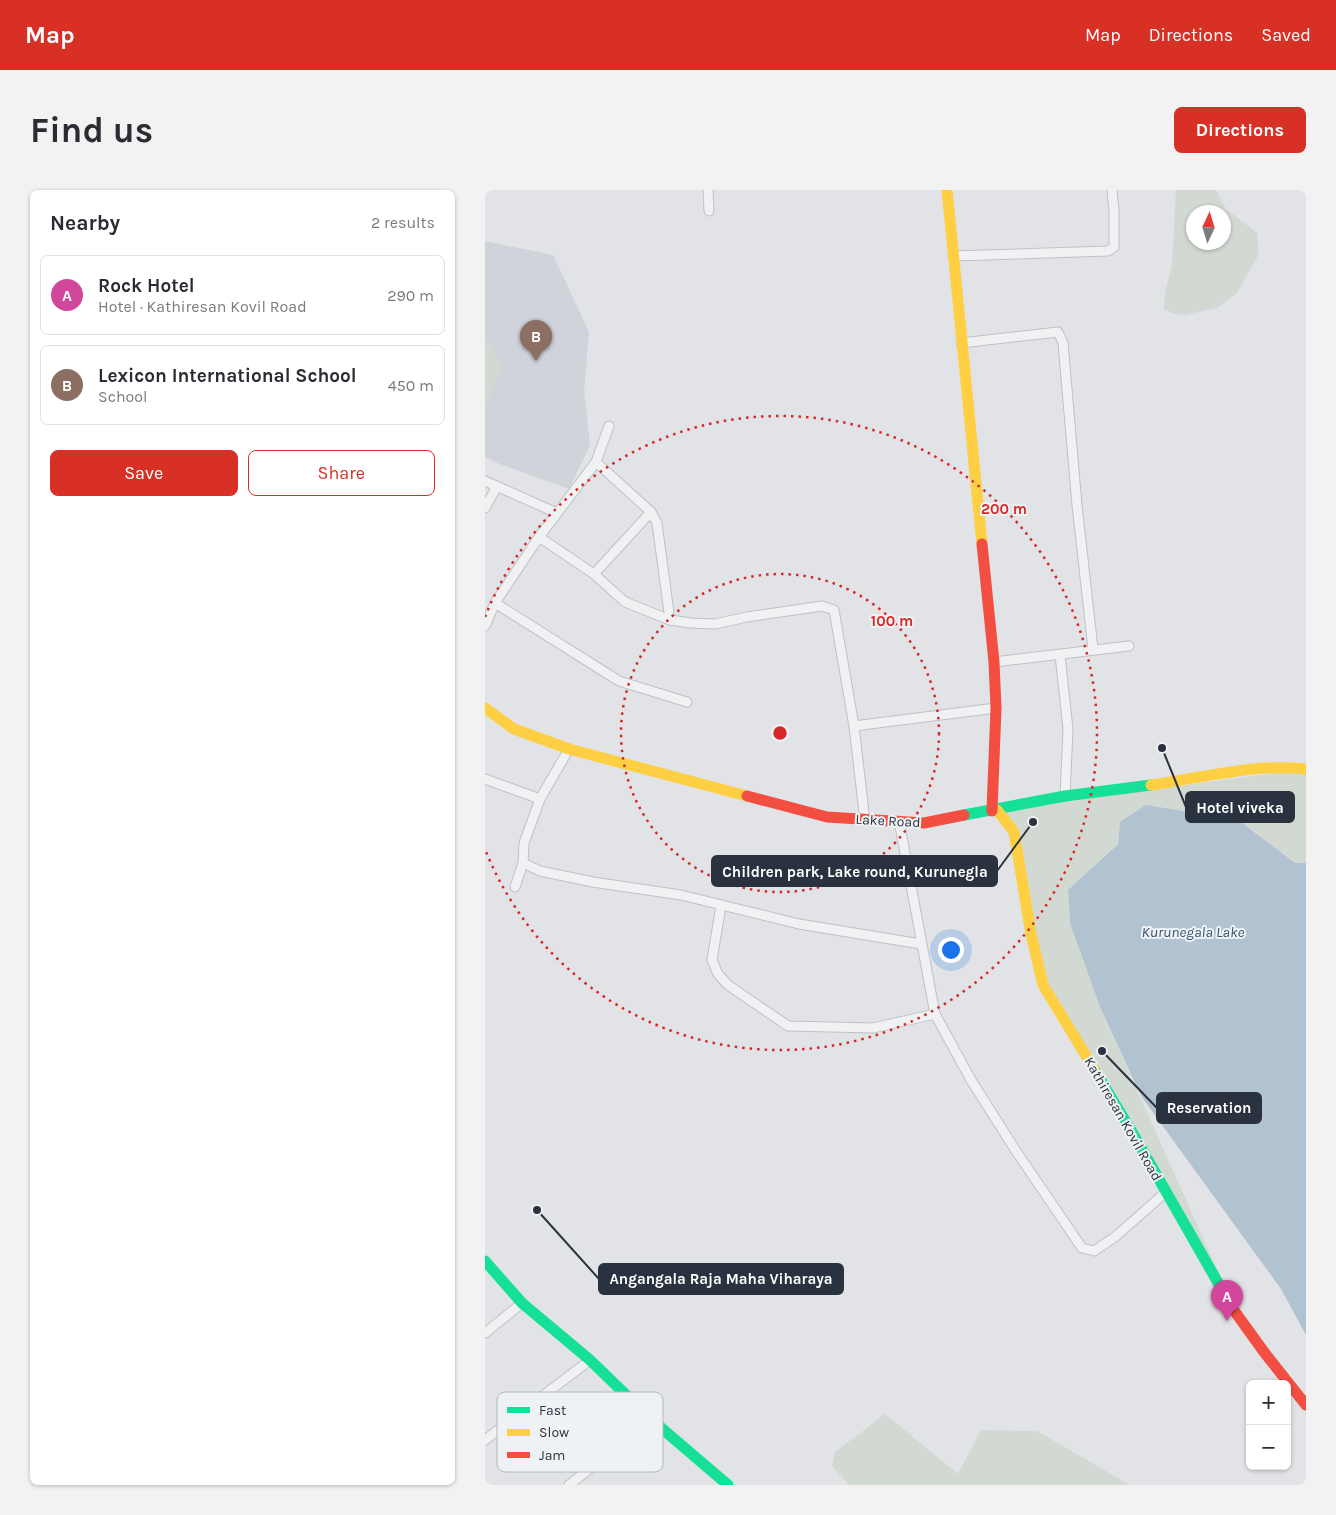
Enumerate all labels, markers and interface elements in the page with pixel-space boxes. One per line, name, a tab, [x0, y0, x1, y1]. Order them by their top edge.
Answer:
text: Map	[25, 21, 75, 49]
text: Map	[1085, 24, 1121, 46]
text: Directions	[1149, 24, 1233, 46]
text: Saved	[1261, 24, 1311, 46]
button: Directions	[1174, 107, 1306, 153]
text: Find us	[30, 110, 153, 151]
north arrow	[1186, 205, 1231, 250]
text: Nearby	[50, 211, 120, 235]
text: 2 results	[371, 213, 435, 232]
text: Rock Hotel	[98, 275, 195, 297]
text: A	[62, 286, 72, 305]
text: 290 m	[387, 286, 434, 305]
text: Hotel · Kathiresan Kovil Road	[98, 297, 307, 316]
pin: B	[520, 320, 552, 361]
text: Lexicon International School	[98, 365, 357, 387]
text: B	[62, 376, 72, 395]
text: 450 m	[388, 376, 434, 395]
text: School	[98, 387, 148, 406]
button: Save	[50, 450, 238, 496]
button: Share	[248, 450, 435, 496]
text: 200 m	[981, 500, 1027, 518]
text: 100 m	[871, 612, 913, 630]
centre of rings	[771, 724, 789, 742]
callout: Hotel viveka	[1186, 792, 1294, 822]
text: Hotel viveka	[1196, 799, 1284, 817]
street label: Lake Road	[855, 811, 921, 831]
callout: Children park, Lake round, Kurunegla	[712, 856, 997, 886]
text: Children park, Lake round, Kurunegla	[722, 863, 988, 881]
water label: Kurunegala Lake	[1142, 923, 1245, 941]
your location	[938, 937, 964, 963]
street label: Kathiresan Kovil Road	[1081, 1054, 1165, 1184]
callout: Reservation	[1157, 1093, 1261, 1123]
text: Reservation	[1167, 1099, 1251, 1117]
callout: Angangala Raja Maha Viharaya	[599, 1264, 843, 1294]
text: Angangala Raja Maha Viharaya	[609, 1270, 833, 1288]
pin: A	[1211, 1280, 1243, 1321]
map controls	[1246, 1380, 1291, 1470]
button: +	[1246, 1380, 1291, 1425]
legend	[497, 1392, 663, 1472]
text: Fast	[539, 1402, 566, 1419]
text: Slow	[539, 1424, 569, 1441]
button: −	[1246, 1425, 1291, 1470]
text: Jam	[539, 1447, 565, 1464]

